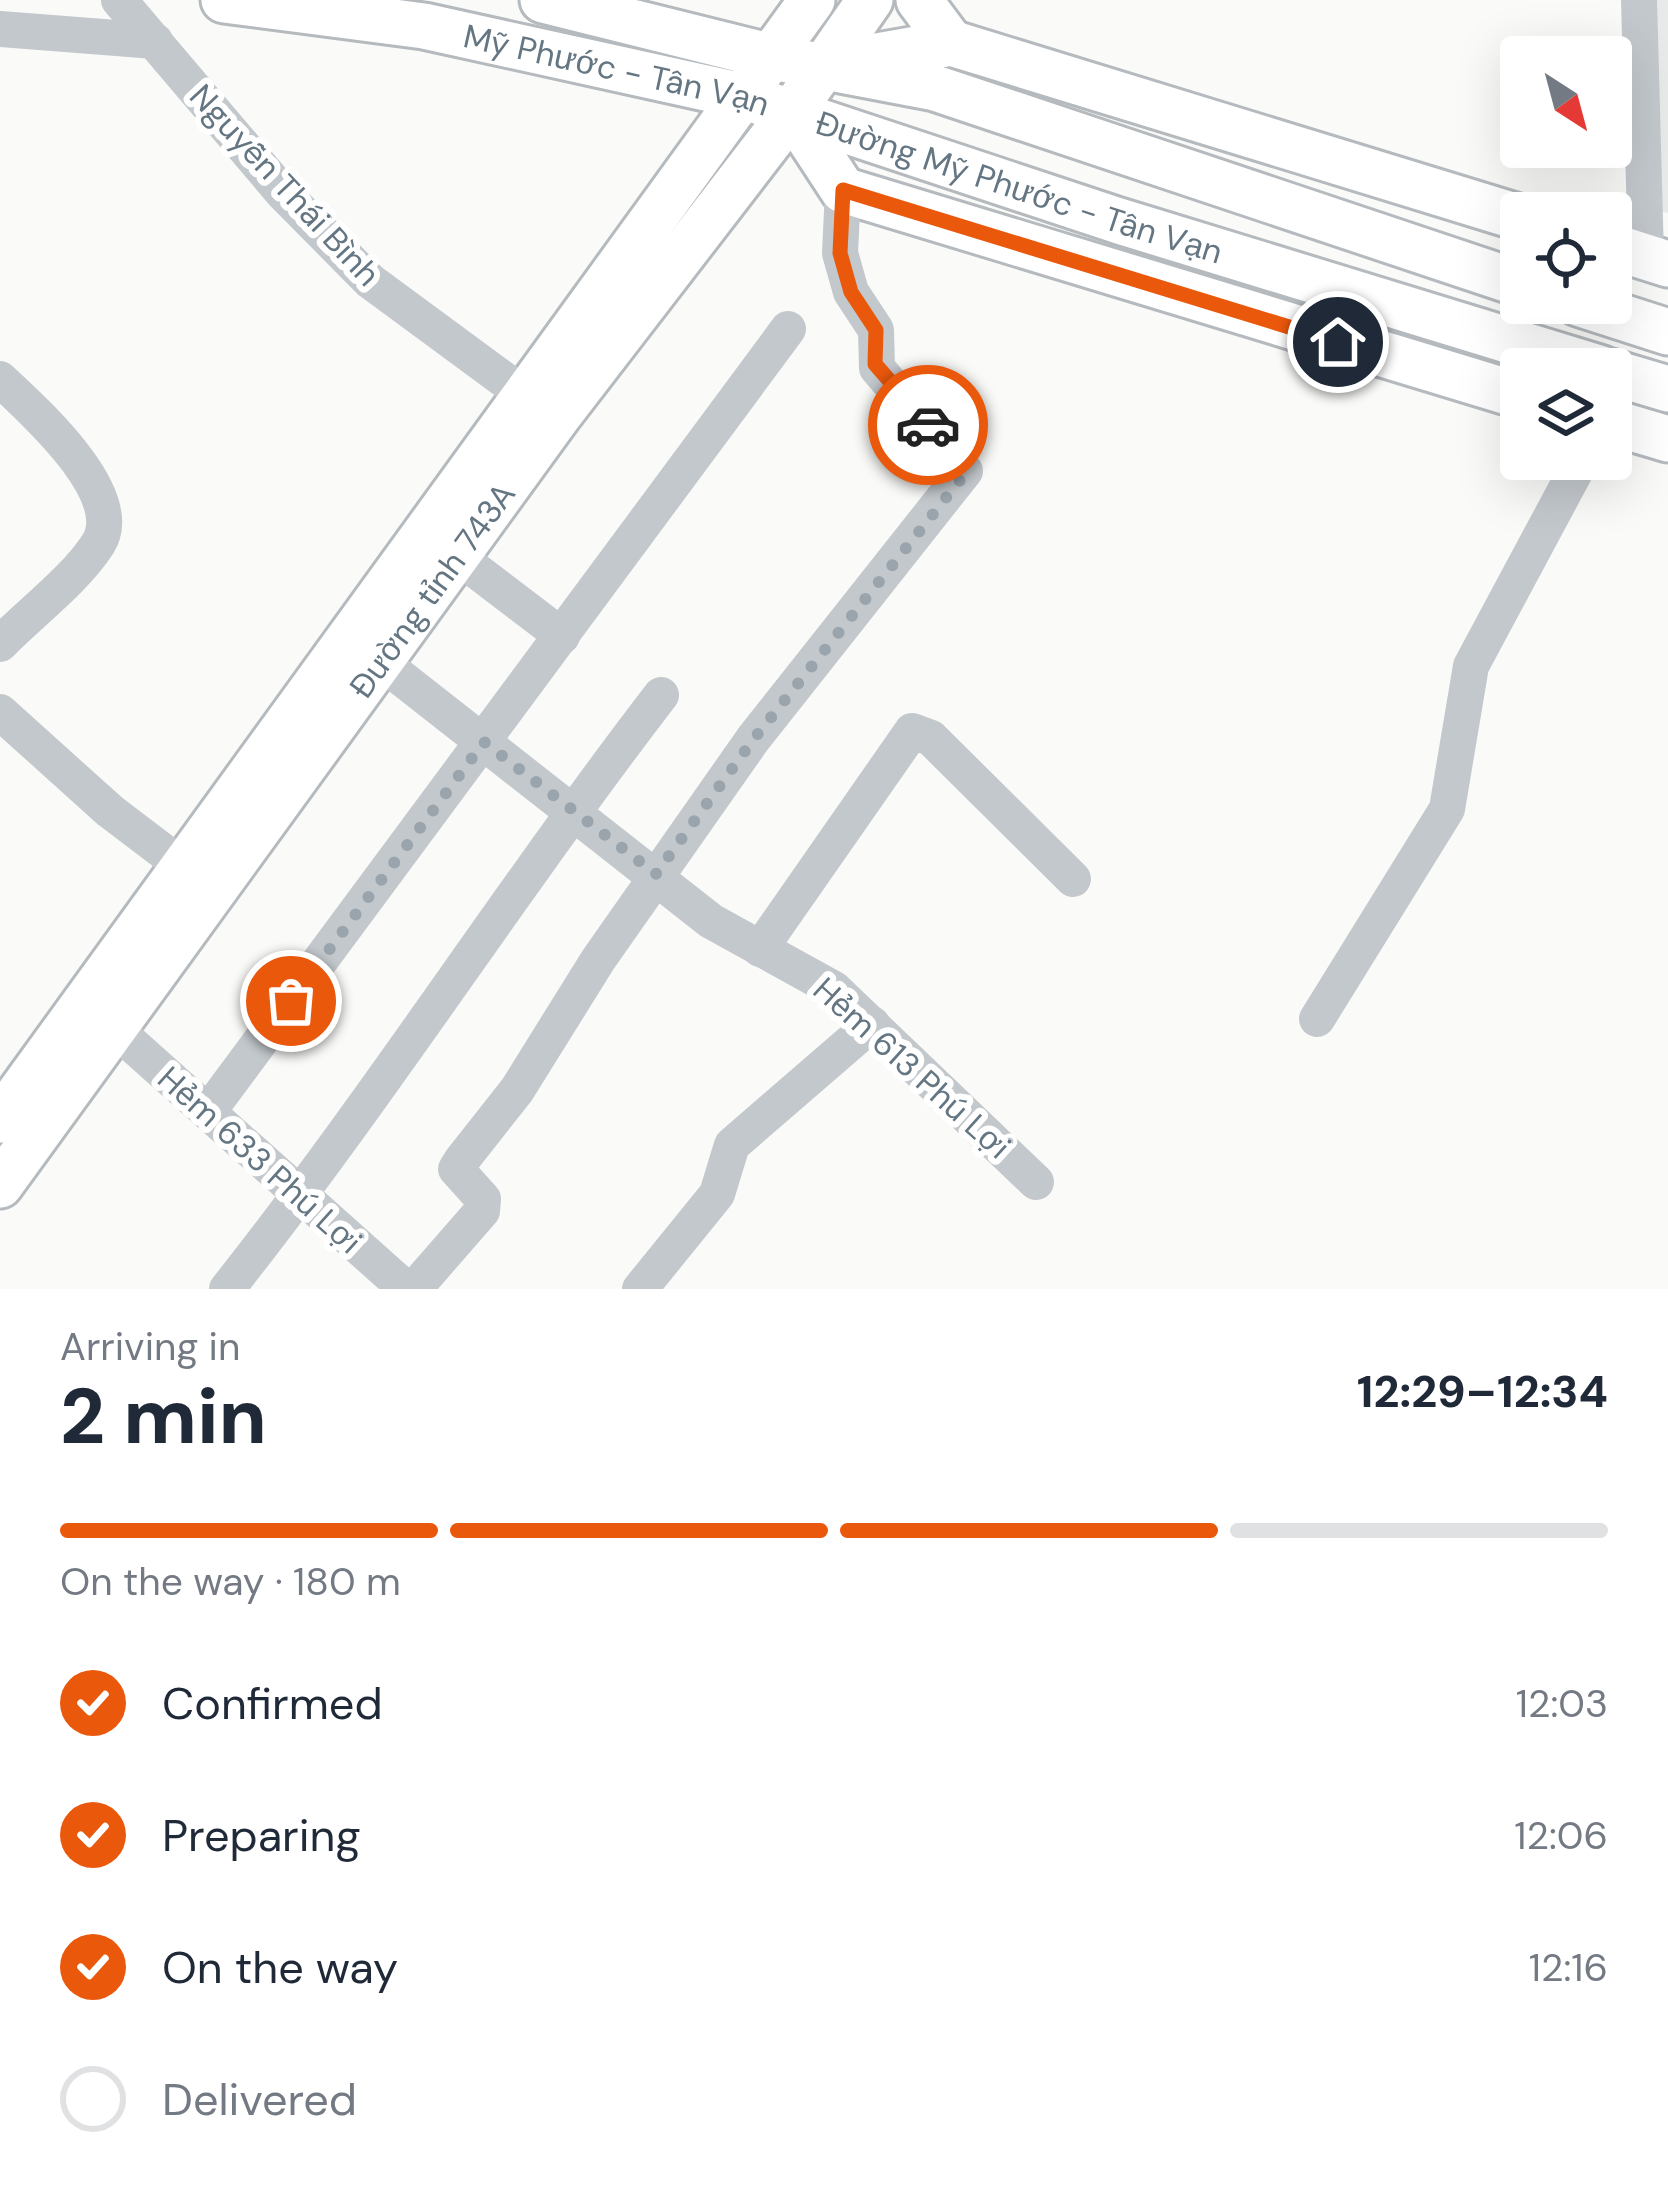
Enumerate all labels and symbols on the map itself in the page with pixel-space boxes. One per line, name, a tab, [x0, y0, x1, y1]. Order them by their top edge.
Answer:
street label: Mỹ Phước - Tân Vạn	[460, 14, 775, 125]
north arrow	[1500, 36, 1632, 168]
street label: Nguyễn Thái Bình	[180, 75, 390, 295]
street label: Đường Mỹ Phước - Tân Vạn	[810, 100, 1228, 273]
pin	[1287, 291, 1389, 393]
courier	[868, 365, 988, 485]
street label: Đường tỉnh 743A	[339, 474, 524, 706]
pin	[240, 950, 342, 1052]
street label: Hẻm 613 Phú Lợi	[804, 968, 1020, 1168]
street label: Hẻm 633 Phú Lợi	[149, 1057, 371, 1263]

